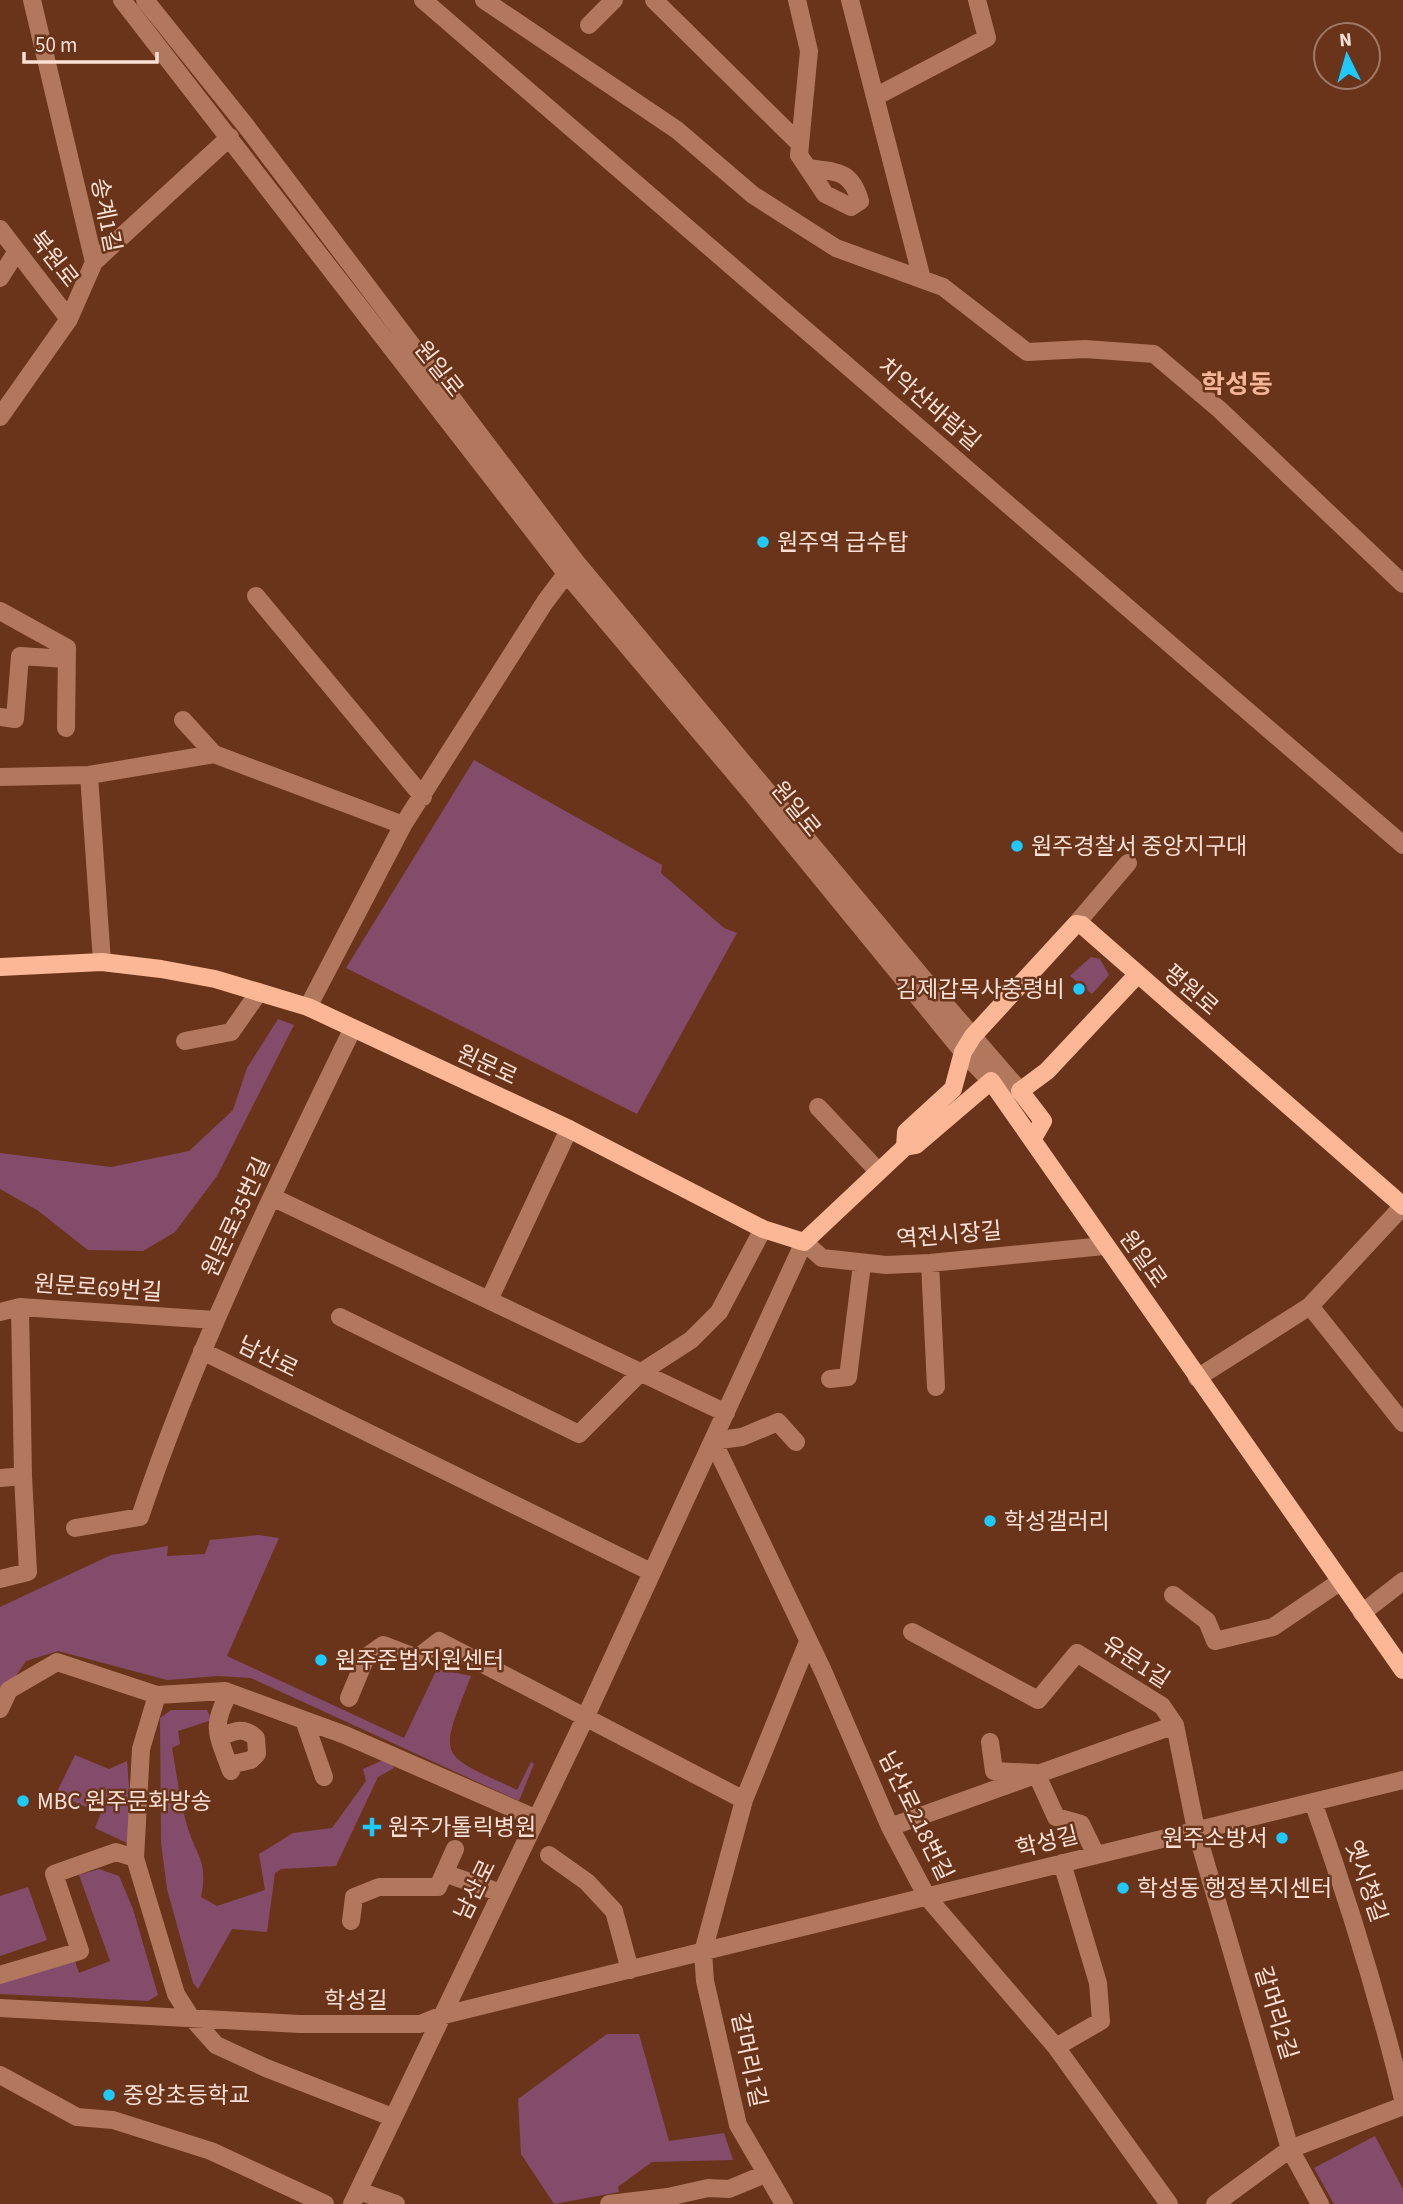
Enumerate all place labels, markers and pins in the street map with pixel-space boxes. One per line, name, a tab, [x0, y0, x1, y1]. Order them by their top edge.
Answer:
place label: 원주역 급수탑	[777, 526, 909, 559]
marker: 원주역 급수탑	[755, 534, 771, 550]
place label: 원주경찰서 중앙지구대	[1031, 830, 1247, 863]
marker: 원주경찰서 중앙지구대	[1009, 838, 1025, 854]
place label: 김제갑목사충령비	[896, 973, 1065, 1006]
marker: 김제갑목사충령비	[1071, 981, 1087, 997]
place label: 학성갤러리	[1004, 1505, 1110, 1538]
marker: 학성갤러리	[982, 1513, 998, 1529]
place label: 원주준법지원센터	[335, 1644, 504, 1677]
marker: 원주준법지원센터	[313, 1652, 329, 1668]
place label: MBC 원주문화방송	[37, 1785, 212, 1818]
marker: MBC 원주문화방송	[15, 1793, 31, 1809]
place label: 원주가톨릭병원	[388, 1811, 536, 1844]
marker: 원주가톨릭병원	[362, 1817, 382, 1837]
place label: 원주소방서	[1162, 1822, 1268, 1855]
marker: 원주소방서	[1274, 1830, 1290, 1846]
place label: 학성동 행정복지센터	[1137, 1872, 1332, 1905]
marker: 학성동 행정복지센터	[1115, 1880, 1131, 1896]
place label: 중앙초등학교	[123, 2079, 250, 2112]
marker: 중앙초등학교	[101, 2087, 117, 2103]

